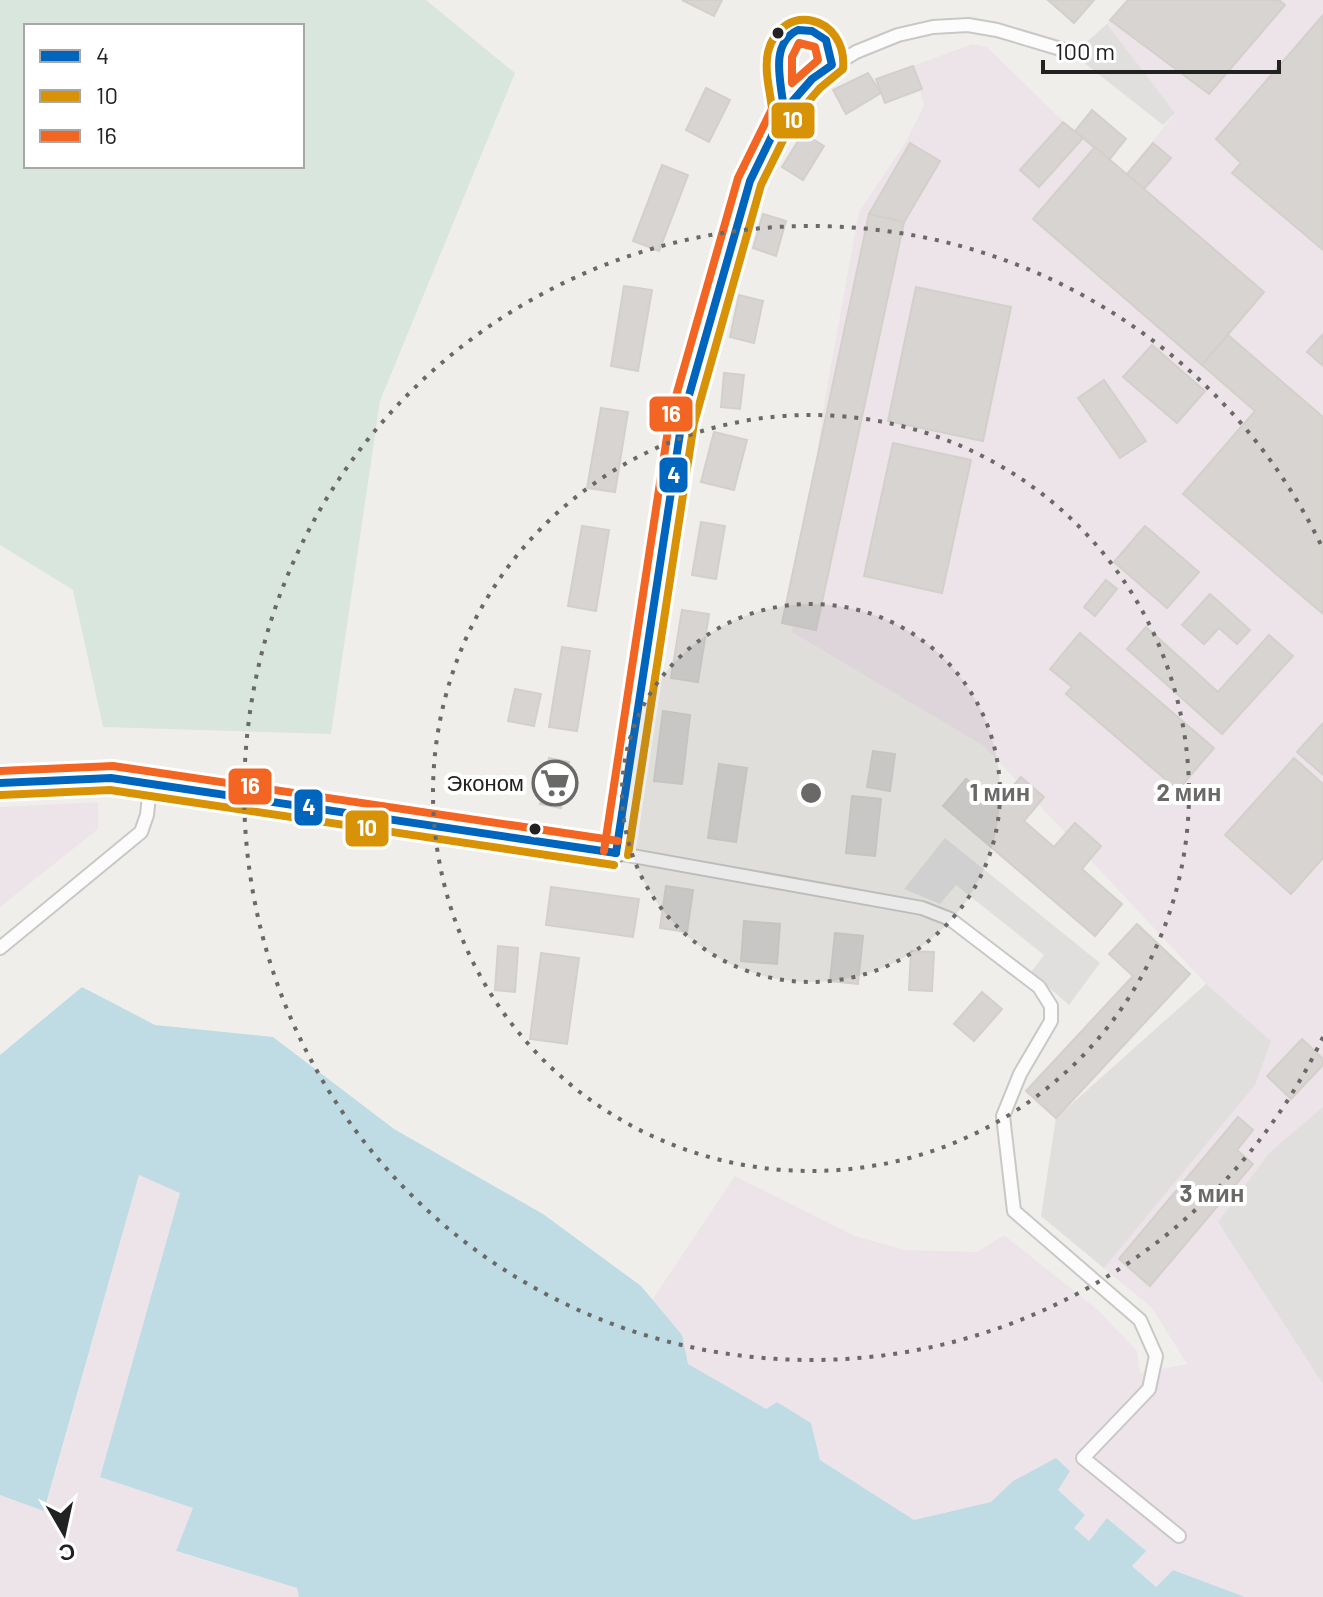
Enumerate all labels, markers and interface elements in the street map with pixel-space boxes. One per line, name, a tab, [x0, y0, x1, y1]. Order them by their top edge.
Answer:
legend	[24, 24, 304, 168]
scale bar	[1043, 24, 1279, 74]
unlabelled marker	[770, 25, 786, 41]
text: 100 m	[1055, 36, 1115, 65]
text: 4	[96, 40, 109, 69]
text: 10	[96, 80, 118, 109]
line badge: 10	[770, 101, 816, 140]
text: 10	[783, 106, 803, 132]
text: 16	[96, 120, 117, 149]
line badge: 16	[648, 395, 694, 433]
text: 16	[661, 400, 681, 426]
line badge: 4	[658, 456, 689, 494]
text: 4	[667, 461, 681, 487]
supermarket icon: Эконом	[531, 759, 579, 807]
line badge: 16	[227, 767, 273, 806]
place label: Эконом	[447, 769, 524, 795]
text: 16	[240, 772, 260, 798]
text: 1 мин	[970, 777, 1030, 806]
text: 2 мин	[1156, 777, 1222, 806]
centre of rings	[797, 779, 825, 807]
line badge: 4	[293, 788, 324, 827]
text: 4	[302, 793, 316, 819]
line badge: 10	[344, 809, 390, 848]
text: 10	[357, 814, 377, 840]
unlabelled marker	[527, 821, 543, 837]
text: 3 мин	[1180, 1178, 1244, 1207]
north arrow	[24, 1493, 104, 1573]
text: С	[57, 1540, 77, 1568]

